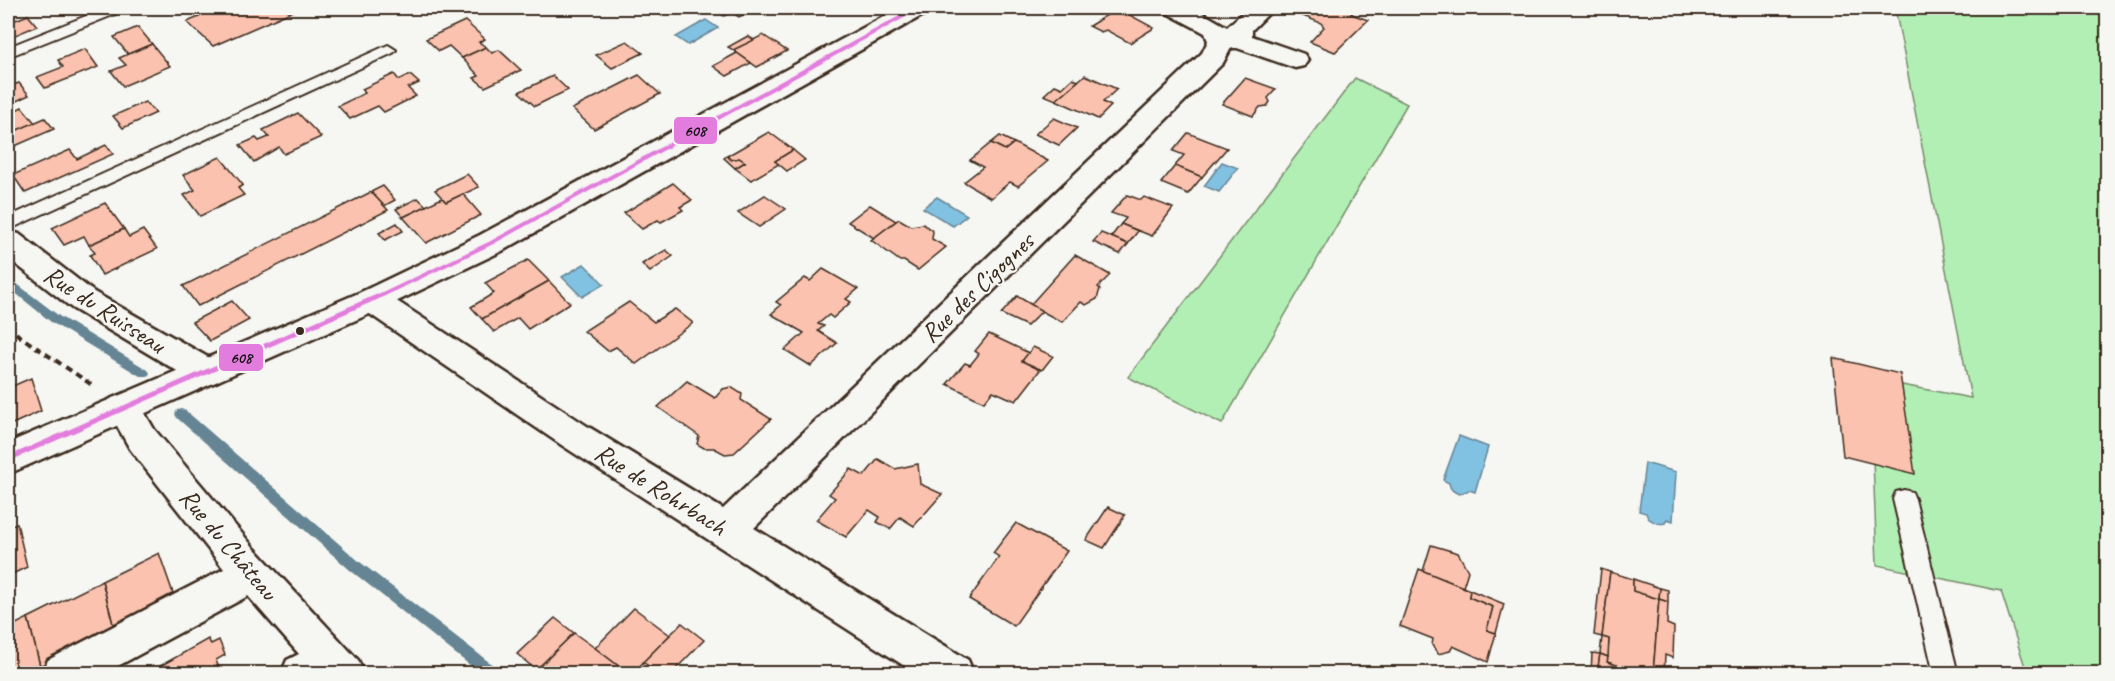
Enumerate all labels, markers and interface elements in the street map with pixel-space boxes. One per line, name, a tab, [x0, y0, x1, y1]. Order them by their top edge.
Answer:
line badge: 608	[673, 116, 718, 145]
text: 608	[684, 121, 708, 141]
street label: Rue des Cigognes	[914, 224, 1043, 350]
street label: Rue du Ruisseau	[38, 258, 174, 362]
unlabelled marker	[294, 325, 306, 337]
line badge: 608	[218, 343, 264, 372]
text: 608	[230, 348, 254, 368]
street label: Rue de Rohrbach	[589, 436, 734, 544]
street label: Rue du Château	[172, 482, 286, 608]

